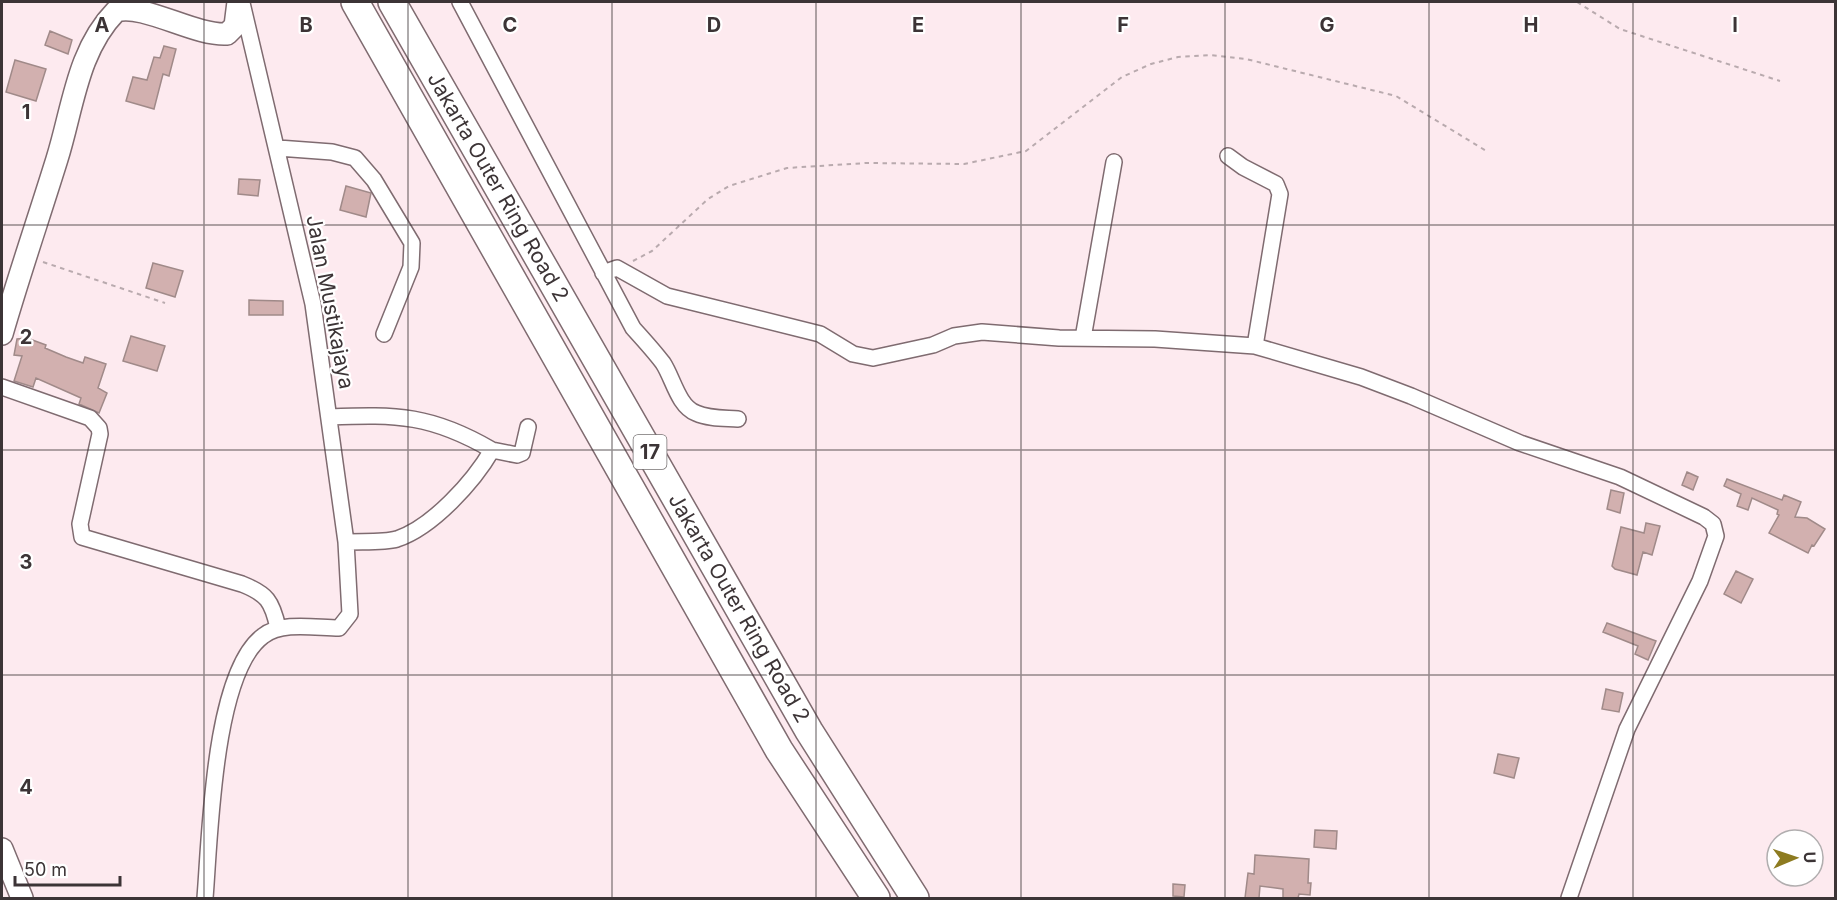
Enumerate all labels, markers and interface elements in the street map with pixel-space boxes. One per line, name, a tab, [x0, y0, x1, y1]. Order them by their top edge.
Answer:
text: A	[95, 13, 110, 37]
text: B	[299, 13, 313, 37]
text: C	[503, 13, 517, 37]
text: D	[707, 13, 721, 37]
text: E	[912, 13, 924, 37]
text: F	[1117, 13, 1129, 37]
text: G	[1319, 13, 1335, 37]
text: H	[1524, 13, 1538, 37]
text: I	[1732, 13, 1738, 37]
street label: Jakarta Outer Ring Road 2	[423, 68, 574, 306]
text: 1	[22, 100, 30, 124]
street label: Jalan Mustikajaya	[301, 213, 360, 391]
text: 2	[20, 325, 32, 349]
road number: 17	[634, 435, 666, 469]
street label: Jakarta Outer Ring Road 2	[664, 489, 815, 727]
text: 3	[20, 550, 32, 574]
text: 4	[19, 775, 33, 799]
north arrow	[1765, 828, 1825, 888]
scale bar	[15, 849, 120, 887]
text: U	[1800, 851, 1820, 864]
text: 50 m	[24, 859, 67, 880]

